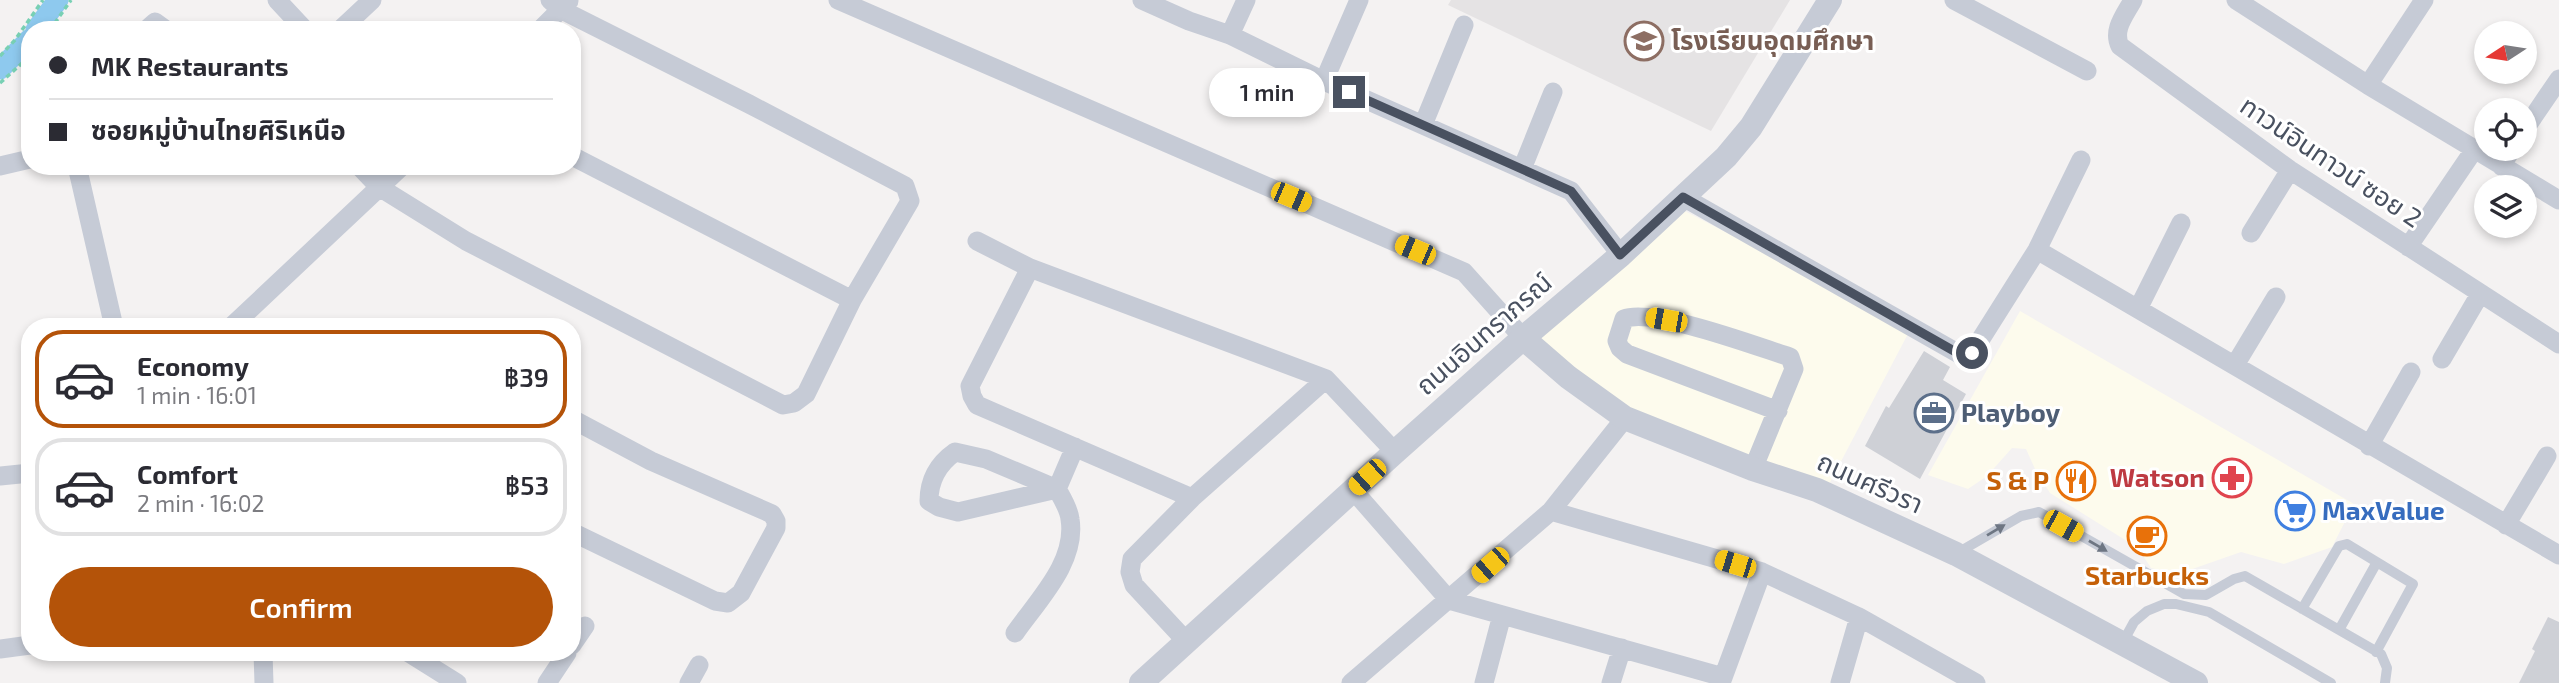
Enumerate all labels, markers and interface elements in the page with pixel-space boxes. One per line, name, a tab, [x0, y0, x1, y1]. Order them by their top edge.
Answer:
school or university icon: โรงเรียนอุดมศึกษา	[1623, 20, 1665, 62]
north arrow	[2474, 21, 2538, 84]
map controls	[2474, 21, 2537, 238]
place label: โรงเรียนอุดมศึกษา	[1671, 24, 1874, 57]
text: MK Restaurants	[91, 50, 289, 81]
callout: 1 min	[1209, 68, 1324, 116]
route end	[1333, 76, 1365, 108]
text: 1 min	[1240, 78, 1294, 106]
street label: ทาวน์อินทาวน์ ซอย 2	[2235, 89, 2428, 233]
button: locate	[2474, 98, 2537, 161]
text: ซอยหมู่บ้านไทยศิริเหนือ	[91, 114, 346, 145]
button: layers	[2474, 175, 2537, 238]
car	[1268, 179, 1315, 215]
car	[1392, 232, 1439, 268]
street label: ถนนอินทราภรณ์	[1409, 266, 1557, 400]
car	[1644, 306, 1689, 334]
route start	[1956, 337, 1988, 369]
icon: car	[53, 348, 116, 411]
text: Economy	[137, 350, 249, 381]
text: ฿39	[504, 361, 549, 392]
text: 1 min · 16:01	[137, 381, 257, 409]
office icon: Playboy	[1913, 392, 1955, 434]
place label: Playboy	[1961, 396, 2061, 428]
street label: ถนนศรีวรา	[1813, 445, 1928, 519]
car	[1345, 455, 1390, 499]
icon: car	[53, 456, 116, 519]
pharmacy icon: Watson	[2211, 457, 2253, 499]
text: Comfort	[137, 458, 238, 489]
restaurant icon: S & P	[2055, 460, 2097, 502]
place label: Watson	[2110, 461, 2205, 492]
place label: S & P	[1987, 464, 2049, 495]
text: ฿53	[505, 469, 549, 500]
text: 2 min · 16:02	[137, 489, 265, 517]
supermarket icon: MaxValue	[2274, 490, 2316, 532]
place label: MaxValue	[2322, 494, 2445, 525]
car	[2040, 507, 2087, 545]
cafe icon: Starbucks	[2126, 515, 2168, 557]
one-way arrow	[1987, 524, 2006, 537]
one-way arrow	[2088, 540, 2108, 552]
car	[1468, 543, 1513, 587]
car	[1712, 548, 1759, 580]
place label: Starbucks	[2085, 559, 2209, 590]
button: Confirm	[49, 567, 553, 647]

